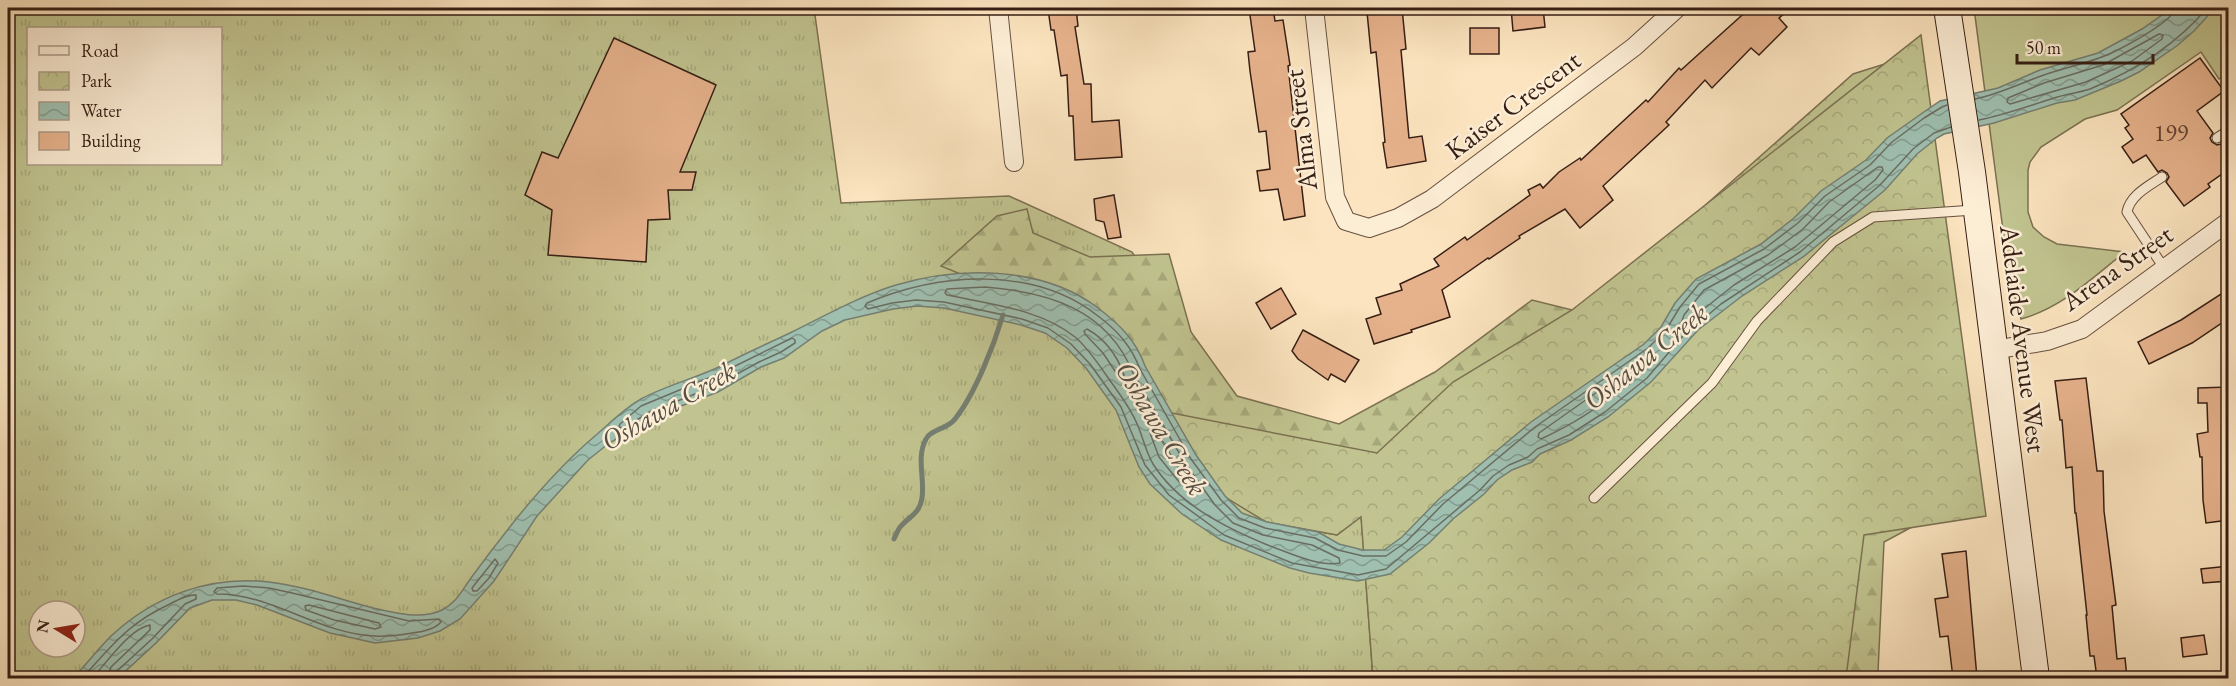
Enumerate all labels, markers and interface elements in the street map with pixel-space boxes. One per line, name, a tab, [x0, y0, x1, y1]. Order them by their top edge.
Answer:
legend	[27, 27, 222, 165]
scale bar	[2017, 27, 2154, 65]
text: 50 m	[2026, 36, 2061, 59]
text: Road	[81, 39, 120, 62]
street label: Kaiser Crescent	[1438, 42, 1588, 167]
street label: Alma Street	[1276, 67, 1325, 194]
text: Park	[81, 69, 112, 92]
text: Water	[81, 99, 122, 122]
house number: 199	[2154, 117, 2189, 148]
text: Building	[81, 129, 141, 152]
street label: Arena Street	[2053, 216, 2180, 319]
street label: Adelaide Avenue West	[1992, 222, 2055, 455]
water label: Oshawa Creek	[1575, 295, 1715, 417]
water label: Oshawa Creek	[594, 352, 742, 458]
water label: Oshawa Creek	[1108, 354, 1216, 502]
north arrow	[27, 599, 87, 659]
text: N	[31, 618, 54, 635]

